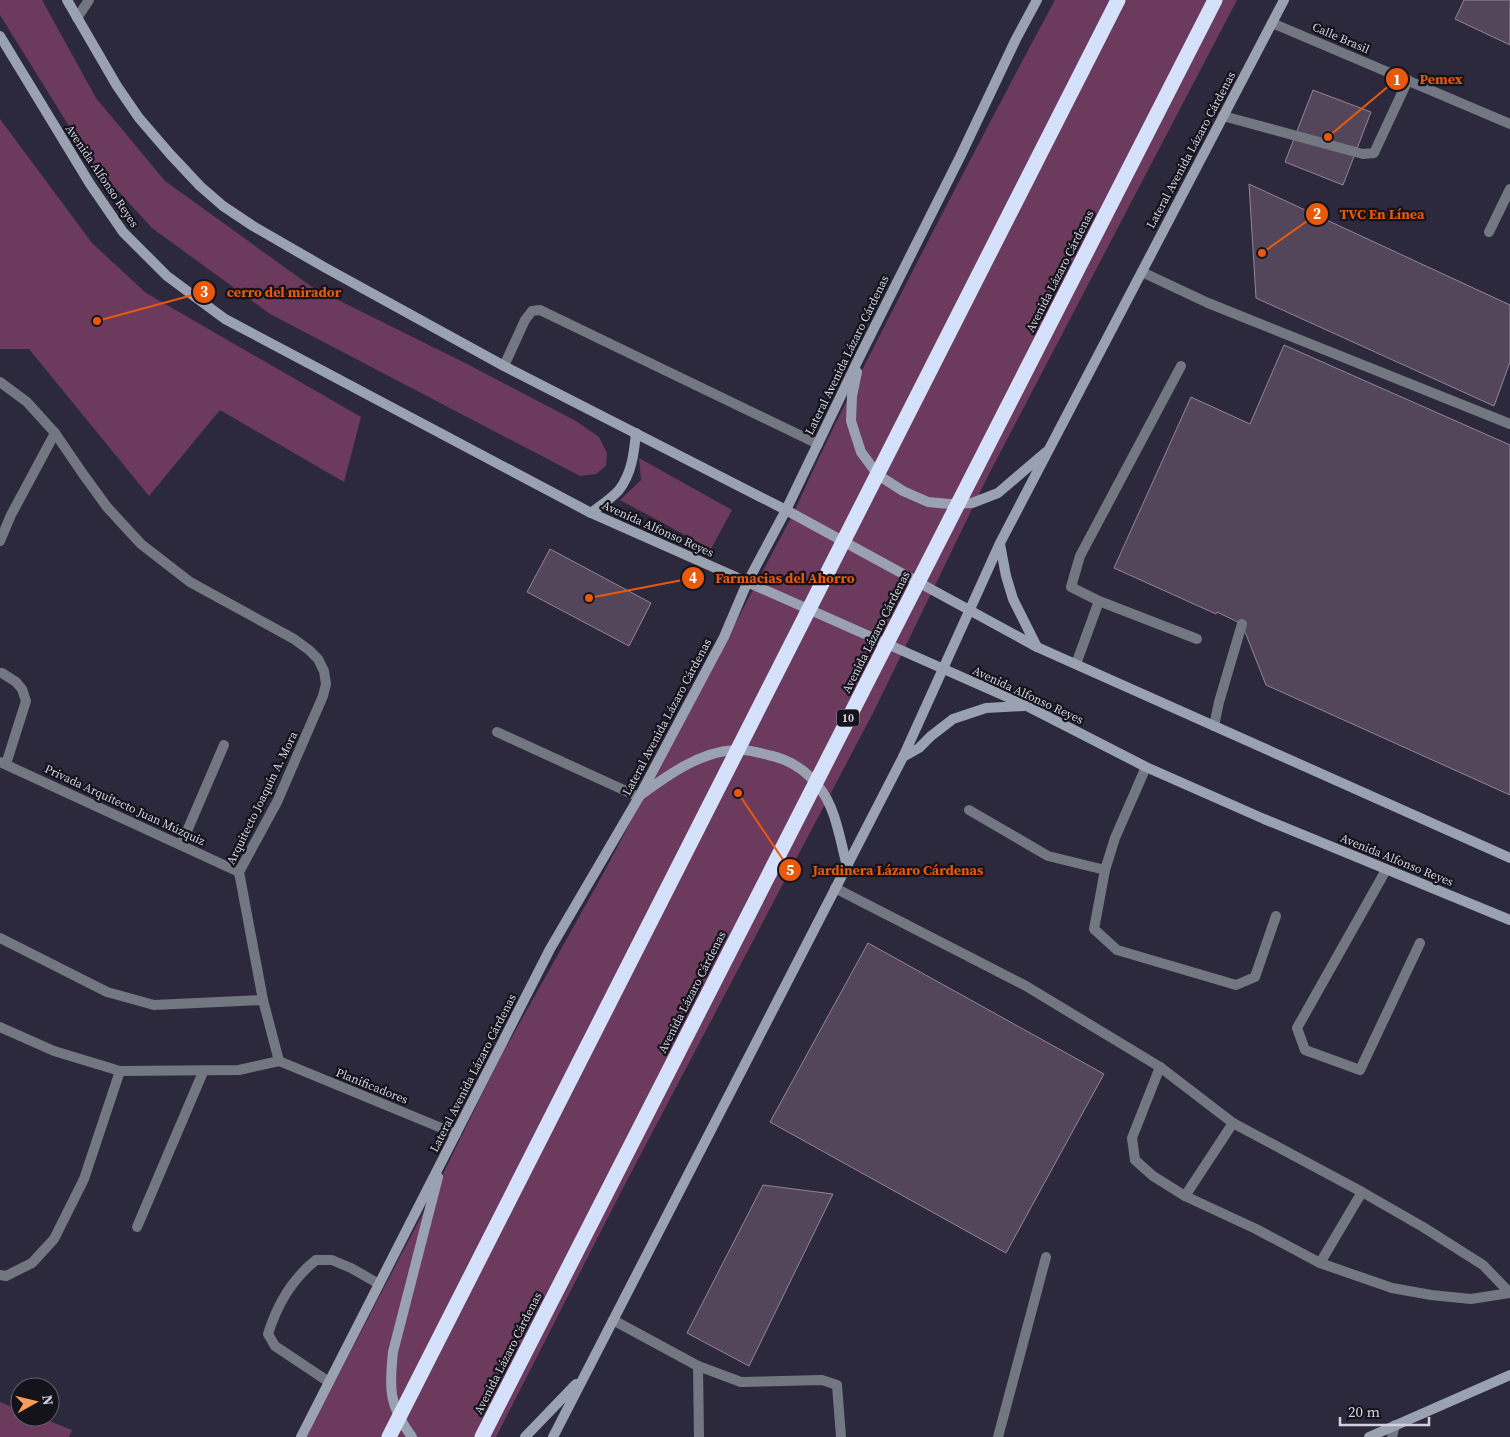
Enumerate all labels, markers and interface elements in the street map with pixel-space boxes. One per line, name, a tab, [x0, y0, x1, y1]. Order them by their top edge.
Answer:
street label: Calle Brasil	[1310, 19, 1372, 57]
callout: Pemex	[1385, 65, 1473, 94]
street label: Lateral Avenida Lázaro Cárdenas	[1143, 69, 1239, 231]
text: 1	[1393, 69, 1401, 90]
text: Pemex	[1419, 69, 1463, 89]
street label: Avenida Alfonso Reyes	[62, 122, 142, 230]
callout: TVC En Línea	[1305, 199, 1435, 228]
text: 2	[1313, 203, 1321, 224]
text: TVC En Línea	[1339, 204, 1425, 224]
street label: Avenida Lázaro Cárdenas	[1022, 207, 1098, 335]
street label: Lateral Avenida Lázaro Cárdenas	[801, 273, 893, 437]
callout: cerro del mirador	[192, 277, 351, 306]
text: 3	[200, 281, 208, 302]
text: cerro del mirador	[227, 282, 342, 302]
street label: Avenida Alfonso Reyes	[600, 497, 716, 561]
callout: Farmacias del Ahorro	[680, 564, 864, 593]
text: 4	[689, 567, 697, 588]
text: Farmacias del Ahorro	[715, 568, 855, 588]
street label: Avenida Lázaro Cárdenas	[838, 568, 914, 696]
street label: Lateral Avenida Lázaro Cárdenas	[619, 636, 715, 798]
street label: Avenida Alfonso Reyes	[970, 662, 1086, 728]
road number: 10	[837, 710, 859, 726]
street label: Arquitecto Joaquín A. Mora	[223, 728, 302, 867]
street label: Privada Arquitecto Juan Múzquiz	[42, 761, 208, 850]
street label: Avenida Alfonso Reyes	[1338, 830, 1456, 890]
callout: Jardinera Lázaro Cárdenas	[777, 855, 993, 884]
text: 5	[786, 859, 794, 880]
text: Jardinera Lázaro Cárdenas	[812, 860, 984, 880]
street label: Avenida Lázaro Cárdenas	[654, 928, 730, 1056]
street label: Lateral Avenida Lázaro Cárdenas	[426, 991, 520, 1155]
street label: Planificadores	[334, 1064, 410, 1108]
street label: Avenida Lázaro Cárdenas	[470, 1289, 546, 1417]
north arrow	[10, 1377, 60, 1427]
text: N	[37, 1394, 58, 1407]
scale bar	[1340, 1394, 1429, 1426]
text: 20 m	[1348, 1401, 1380, 1422]

